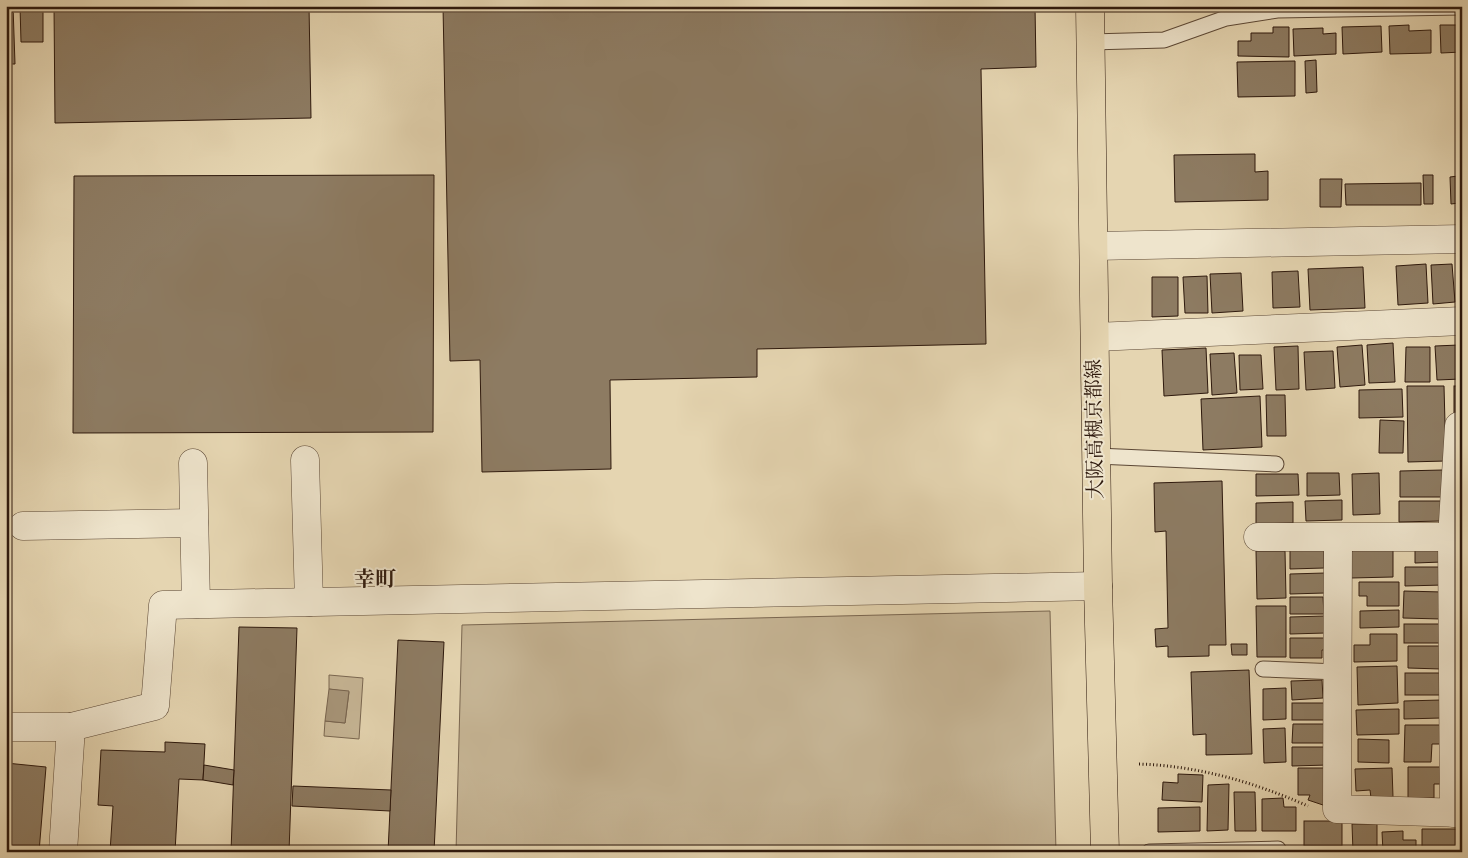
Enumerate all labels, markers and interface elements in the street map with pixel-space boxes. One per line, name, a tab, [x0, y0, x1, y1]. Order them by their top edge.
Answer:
street label: 大阪高槻京都線	[1081, 359, 1111, 499]
district label: 幸町	[354, 566, 396, 595]

